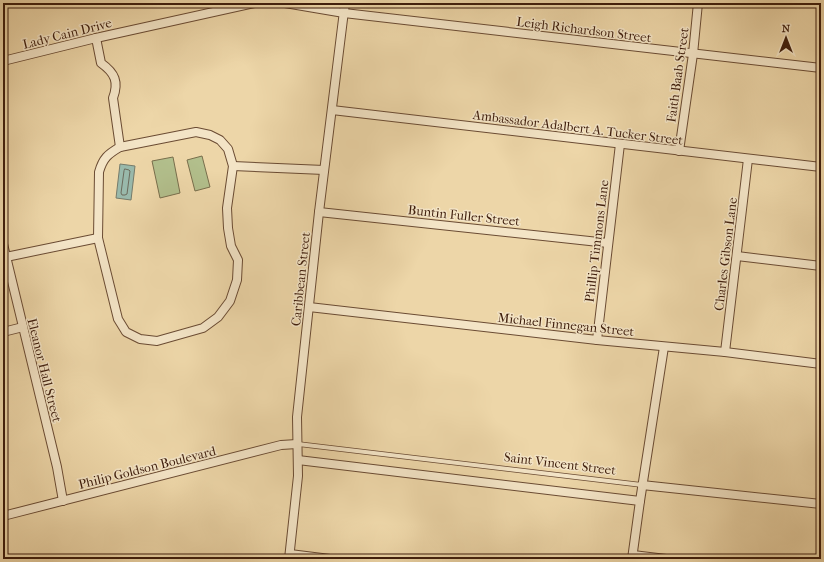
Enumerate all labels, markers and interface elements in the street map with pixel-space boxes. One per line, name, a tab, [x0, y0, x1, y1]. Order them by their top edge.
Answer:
street label: Leigh Richardson Street	[516, 14, 653, 45]
street label: Lady Cain Drive	[21, 15, 114, 52]
north arrow	[766, 18, 806, 58]
text: N	[782, 22, 791, 35]
street label: Faith Baab Street	[663, 26, 692, 124]
street label: Ambassador Adalbert A. Tucker Street	[471, 107, 684, 148]
street label: Phillip Timmons Lane	[582, 178, 612, 303]
street label: Charles Gibson Lane	[711, 196, 740, 312]
street label: Buntin Fuller Street	[407, 202, 521, 229]
street label: Caribbean Street	[288, 231, 313, 327]
street label: Michael Finnegan Street	[497, 310, 635, 339]
street label: Eleanor Hall Street	[24, 317, 65, 424]
street label: Philip Goldson Boulevard	[77, 443, 218, 492]
street label: Saint Vincent Street	[503, 449, 617, 478]

